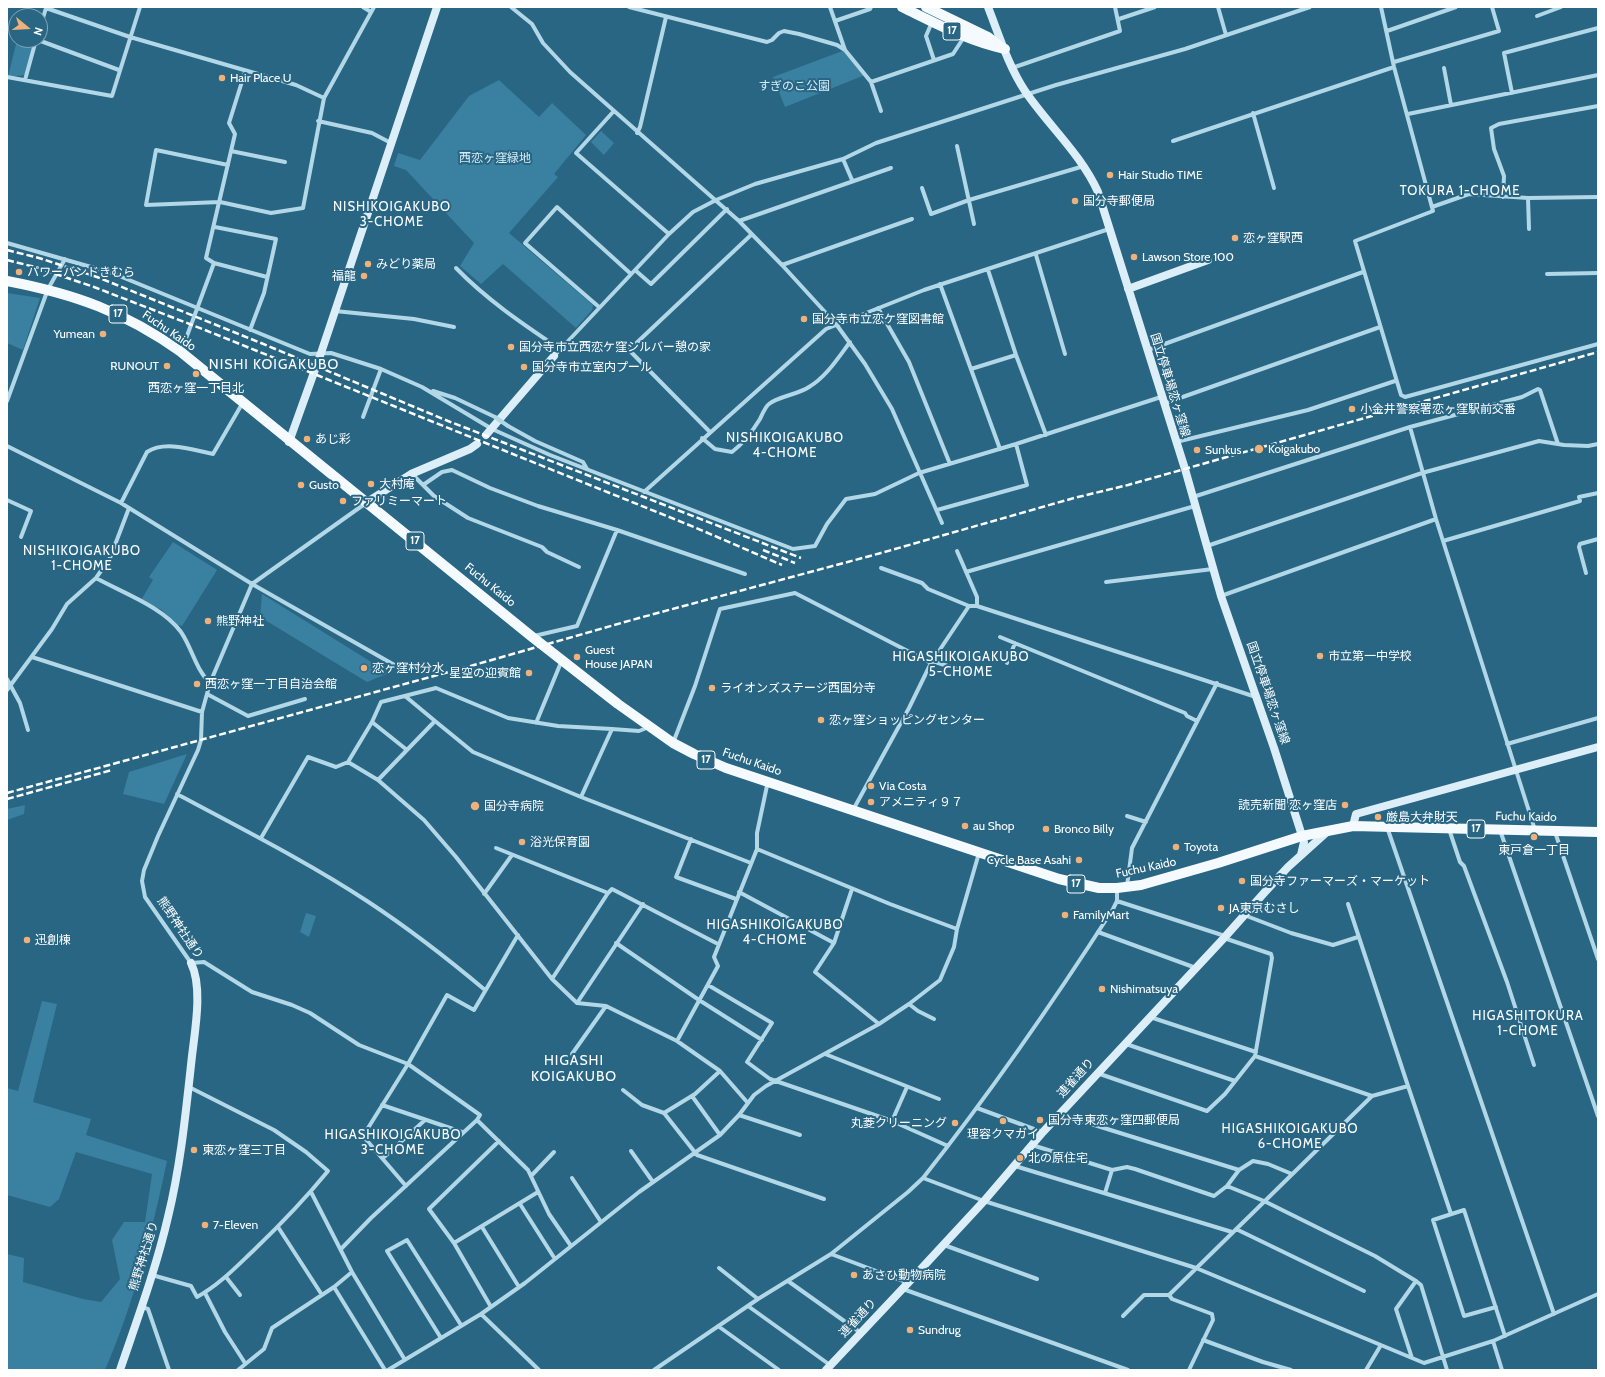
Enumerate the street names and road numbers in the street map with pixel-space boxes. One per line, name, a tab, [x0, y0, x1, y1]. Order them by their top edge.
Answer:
road number: 17	[943, 22, 961, 40]
road number: 17	[109, 305, 127, 323]
street label: Fuchu Kaido	[140, 308, 198, 354]
street label: 国立停車場恋ヶ窪線	[1147, 331, 1193, 439]
road number: 17	[406, 532, 424, 550]
street label: Fuchu Kaido	[462, 560, 518, 610]
street label: 国立停車場恋ヶ窪線	[1244, 640, 1292, 746]
street label: Fuchu Kaido	[721, 745, 783, 779]
road number: 17	[697, 751, 715, 769]
street label: Fuchu Kaido	[1495, 809, 1557, 825]
road number: 17	[1467, 820, 1485, 838]
street label: Fuchu Kaido	[1114, 855, 1178, 881]
road number: 17	[1067, 875, 1085, 893]
street label: 熊野神社通り	[154, 894, 206, 962]
street label: 連雀通り	[1055, 1055, 1097, 1101]
street label: 熊野神社通り	[127, 1219, 161, 1293]
street label: 連雀通り	[836, 1296, 880, 1340]

